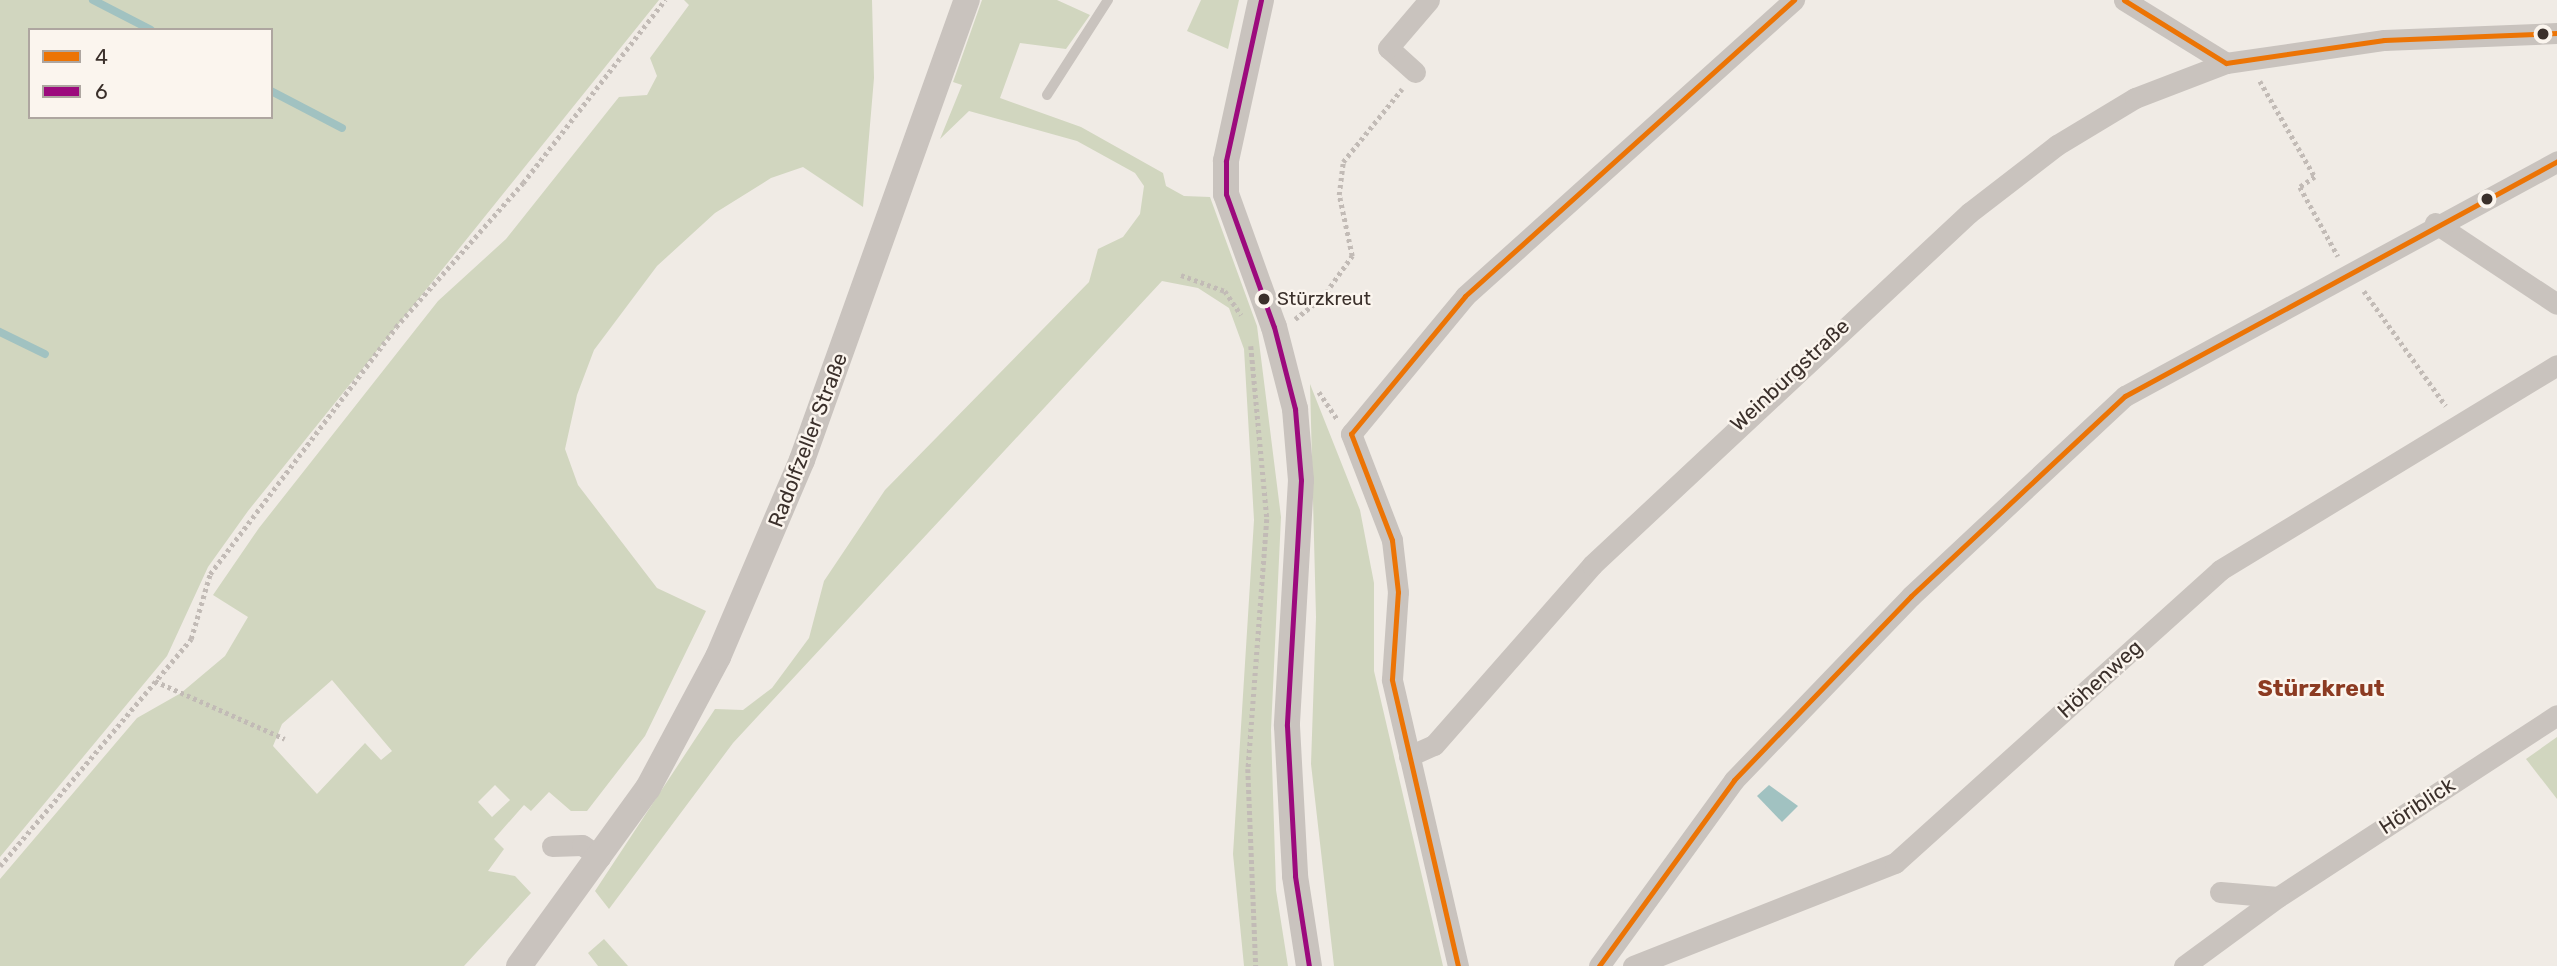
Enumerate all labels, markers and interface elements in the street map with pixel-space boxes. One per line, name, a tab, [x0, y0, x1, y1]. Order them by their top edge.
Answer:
unlabelled marker	[2536, 27, 2550, 41]
legend	[28, 28, 273, 119]
text: 4	[95, 44, 108, 69]
text: 6	[95, 79, 108, 104]
unlabelled marker	[2480, 192, 2494, 206]
place label: Stürzkreut	[1277, 288, 1371, 310]
marker: Stürzkreut	[1257, 292, 1271, 306]
street label: Weinburgstraße	[1725, 313, 1855, 437]
street label: Radolfzeller Straße	[763, 349, 853, 531]
street label: Höhenweg	[2053, 634, 2147, 724]
district label: Stürzkreut	[2258, 674, 2384, 702]
street label: Höriblick	[2374, 772, 2460, 840]

